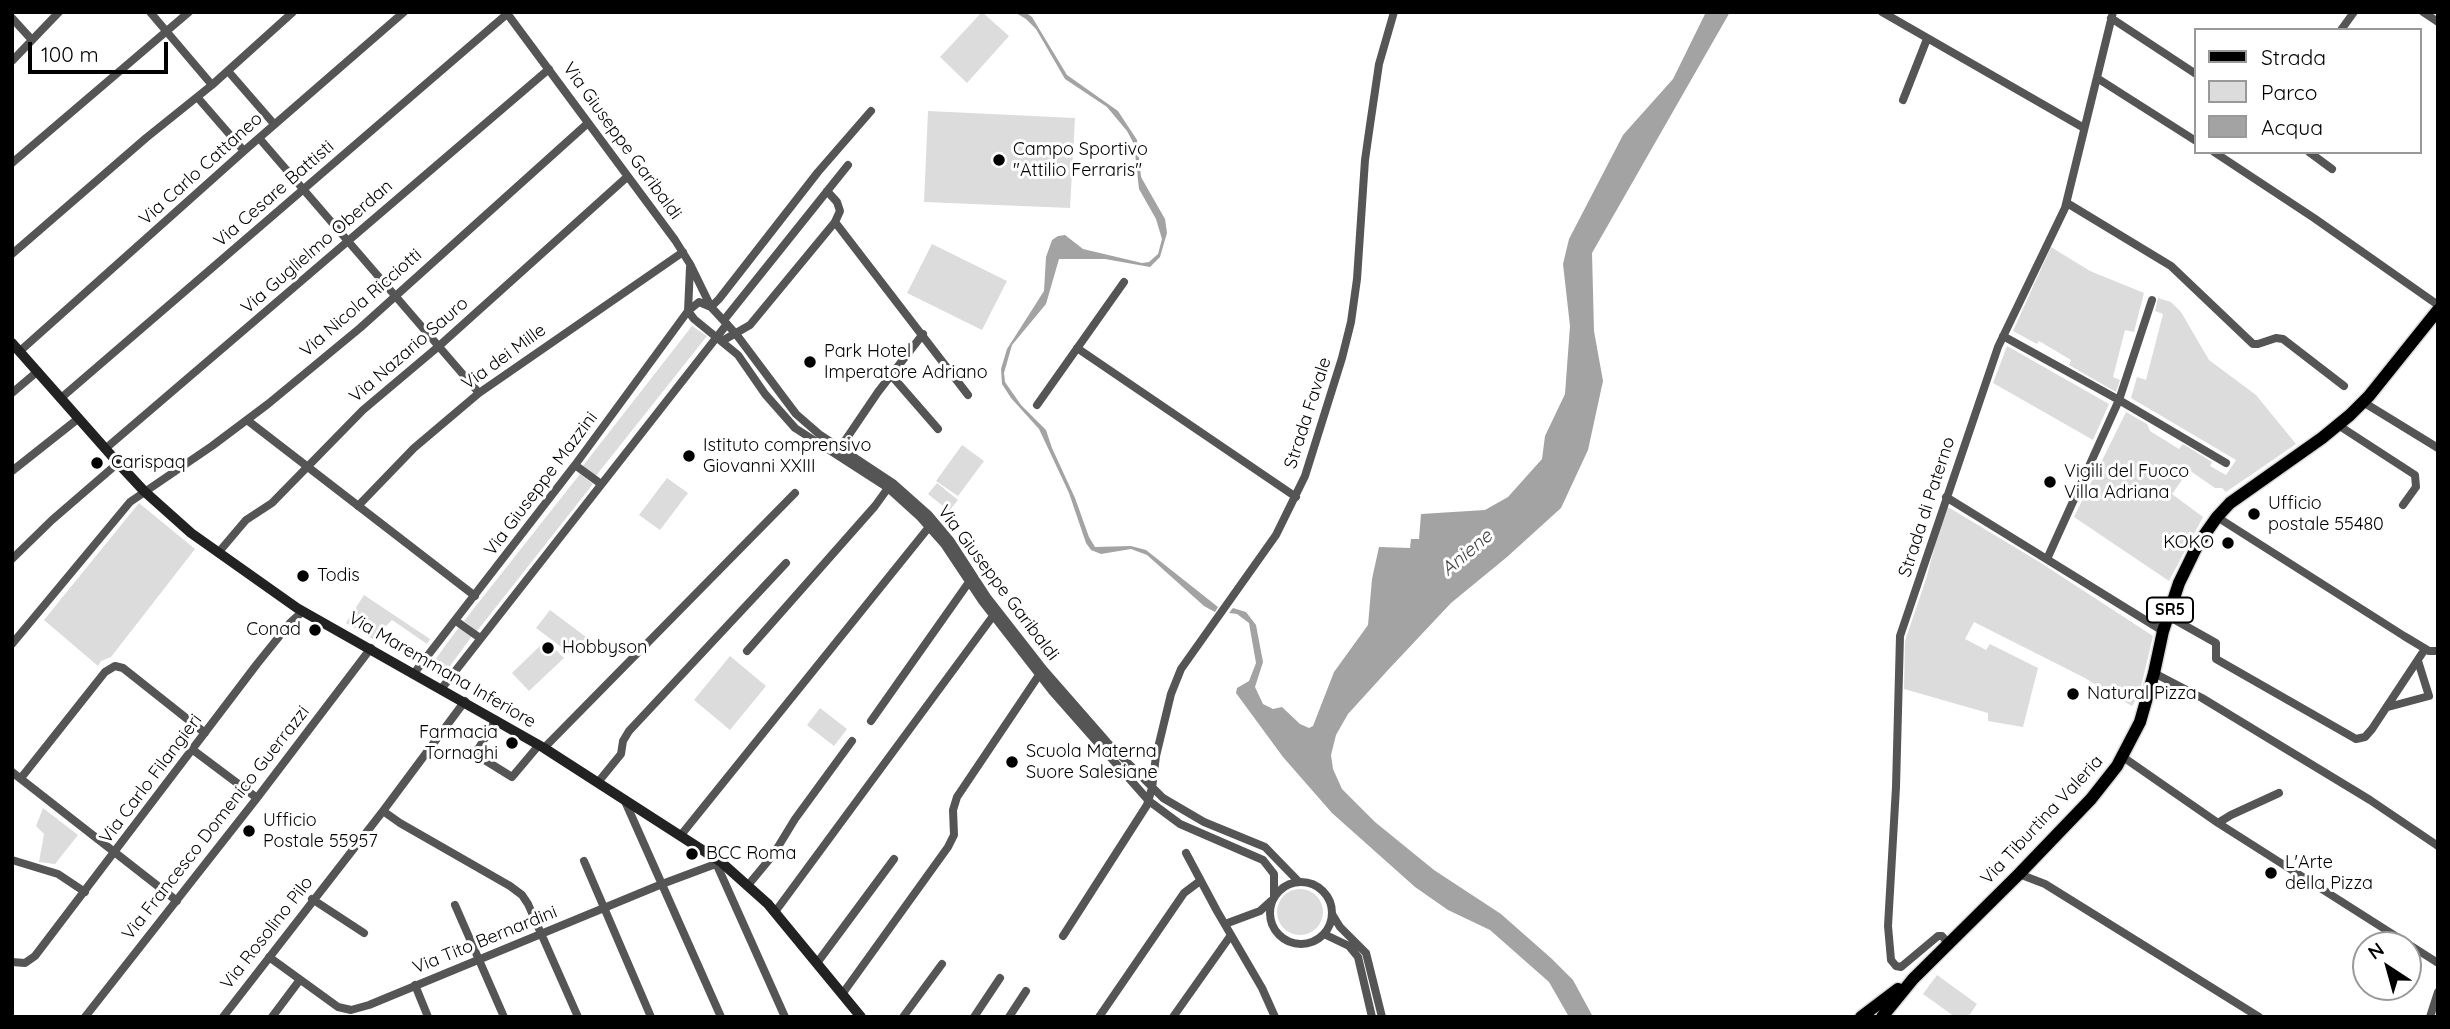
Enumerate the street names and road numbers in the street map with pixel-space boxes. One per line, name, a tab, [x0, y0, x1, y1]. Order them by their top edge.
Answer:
street label: Via Giuseppe Garibaldi	[558, 58, 686, 224]
street label: Via Carlo Cattaneo	[135, 108, 267, 230]
street label: Via Cesare Battisti	[210, 136, 338, 252]
street label: Via Guglielmo Oberdan	[237, 175, 397, 319]
street label: Via Nicola Ricciotti	[296, 244, 426, 362]
street label: Via Nazario Sauro	[345, 293, 473, 407]
street label: Via dei Mille	[458, 319, 550, 395]
street label: Strada Favale	[1280, 355, 1336, 471]
street label: Via Giuseppe Mazzini	[480, 408, 602, 560]
street label: Strada di Paterno	[1894, 434, 1960, 580]
street label: Via Giuseppe Garibaldi	[933, 501, 1063, 665]
road number: SR5	[2147, 597, 2193, 622]
street label: Via Maremmana Inferiore	[344, 607, 540, 733]
street label: Via Francesco Domenico Guerrazzi	[118, 702, 314, 944]
street label: Via Carlo Filangieri	[95, 710, 207, 848]
street label: Via Tiburtina Valeria	[1976, 751, 2108, 889]
street label: Via Rosolino Pilo	[216, 872, 318, 994]
street label: Via Tito Bernardini	[410, 901, 560, 979]

